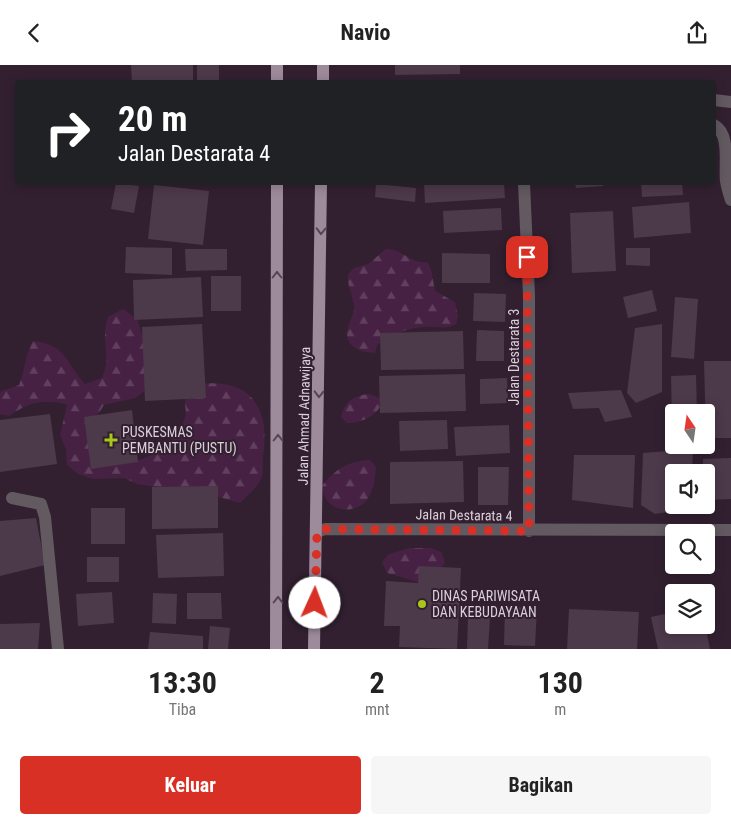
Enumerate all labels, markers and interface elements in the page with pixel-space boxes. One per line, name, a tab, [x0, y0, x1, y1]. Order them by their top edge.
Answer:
icon: back	[20, 19, 48, 47]
icon: share	[683, 19, 711, 47]
text: Navio	[340, 20, 391, 45]
text: 20 m	[118, 99, 187, 140]
icon: right	[35, 100, 100, 165]
text: Jalan Destarata 4	[118, 141, 270, 166]
one-way arrow	[316, 228, 326, 235]
pin	[506, 236, 548, 278]
icon: arrive	[513, 243, 541, 271]
one-way arrow	[272, 271, 282, 279]
street label: Jalan Destarata 3	[506, 309, 522, 405]
street label: Jalan Ahmad Adnawijaya	[295, 347, 313, 485]
one-way arrow	[314, 390, 324, 398]
north arrow	[665, 404, 715, 454]
map controls	[665, 404, 715, 634]
place label: PUSKESMAS PEMBANTU (PUSTU)	[122, 424, 237, 457]
marker: PUSKESMAS PEMBANTU (PUSTU)	[104, 433, 118, 447]
one-way arrow	[273, 434, 283, 442]
button: sound	[665, 464, 715, 514]
street label: Jalan Destarata 4	[415, 506, 513, 524]
button: search	[665, 524, 715, 574]
position arrow	[288, 576, 340, 628]
button: layers	[665, 584, 715, 634]
place label: DINAS PARIWISATA DAN KEBUDAYAAN	[432, 588, 540, 620]
one-way arrow	[273, 596, 283, 604]
marker: DINAS PARIWISATA DAN KEBUDAYAAN	[416, 598, 428, 610]
text: 13:30	[148, 665, 217, 700]
text: 2	[370, 665, 385, 700]
text: 130	[537, 665, 583, 700]
text: Tiba	[169, 700, 196, 719]
text: mnt	[365, 700, 389, 719]
text: m	[554, 700, 566, 719]
button: Keluar	[20, 756, 361, 814]
button: Bagikan	[371, 756, 711, 814]

